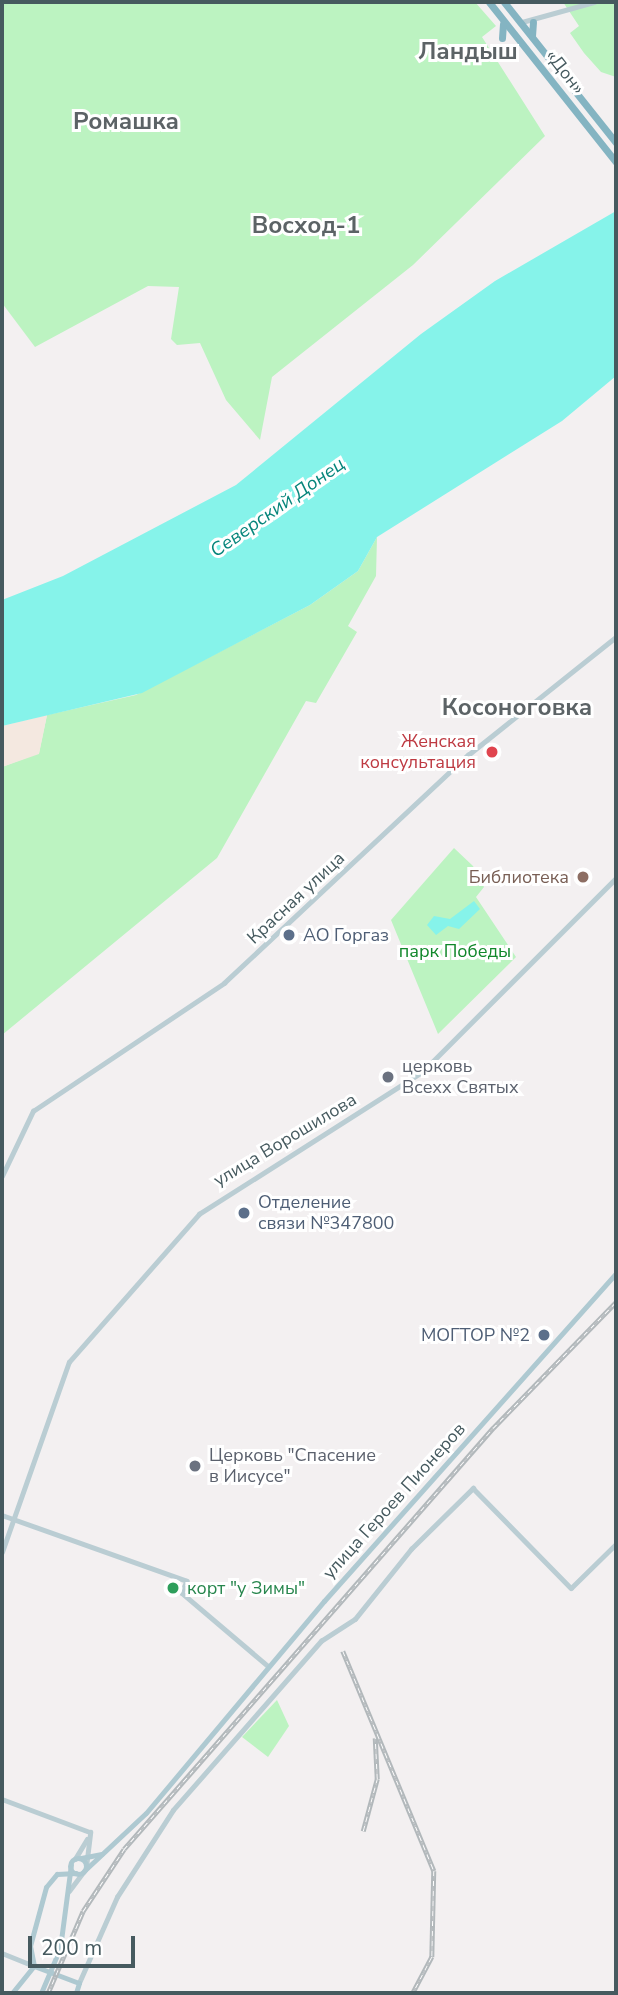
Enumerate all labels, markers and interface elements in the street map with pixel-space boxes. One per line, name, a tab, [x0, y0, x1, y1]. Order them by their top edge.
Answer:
district label: Ландыш	[418, 38, 518, 66]
street label: «Дон»	[541, 45, 589, 99]
district label: Ромашка	[73, 108, 179, 136]
district label: Восход-1	[252, 212, 360, 240]
water label: Северский Донец	[206, 453, 350, 563]
district label: Косоноговка	[442, 694, 592, 722]
place label: Женская консультация	[360, 731, 476, 774]
marker: Женская консультация	[482, 742, 502, 762]
street label: Красная улица	[243, 847, 349, 949]
place label: Библиотека	[469, 866, 569, 888]
marker: Библиотека	[575, 869, 591, 885]
place label: АО Горгаз	[303, 924, 389, 946]
marker: АО Горгаз	[281, 927, 297, 943]
park label: парк Победы	[399, 940, 511, 962]
place label: церковь Всехх Святых	[402, 1056, 519, 1098]
marker: церковь Всехх Святых	[380, 1069, 396, 1085]
street label: улица Ворошилова	[210, 1089, 360, 1191]
place label: Отделение связи №347800	[258, 1192, 394, 1234]
marker: Отделение связи №347800	[236, 1205, 252, 1221]
place label: МОГТОР №2	[421, 1324, 530, 1346]
marker: МОГТОР №2	[536, 1327, 552, 1343]
street label: улица Героев Пионеров	[318, 1418, 470, 1584]
place label: Церковь "Спасение в Иисусе"	[209, 1445, 376, 1488]
marker: Церковь "Спасение в Иисусе"	[187, 1458, 203, 1474]
place label: корт "у Зимы"	[187, 1577, 305, 1599]
marker: корт "у Зимы"	[165, 1580, 181, 1596]
scale bar	[32, 1922, 138, 1966]
text: 200 m	[41, 1934, 102, 1962]

